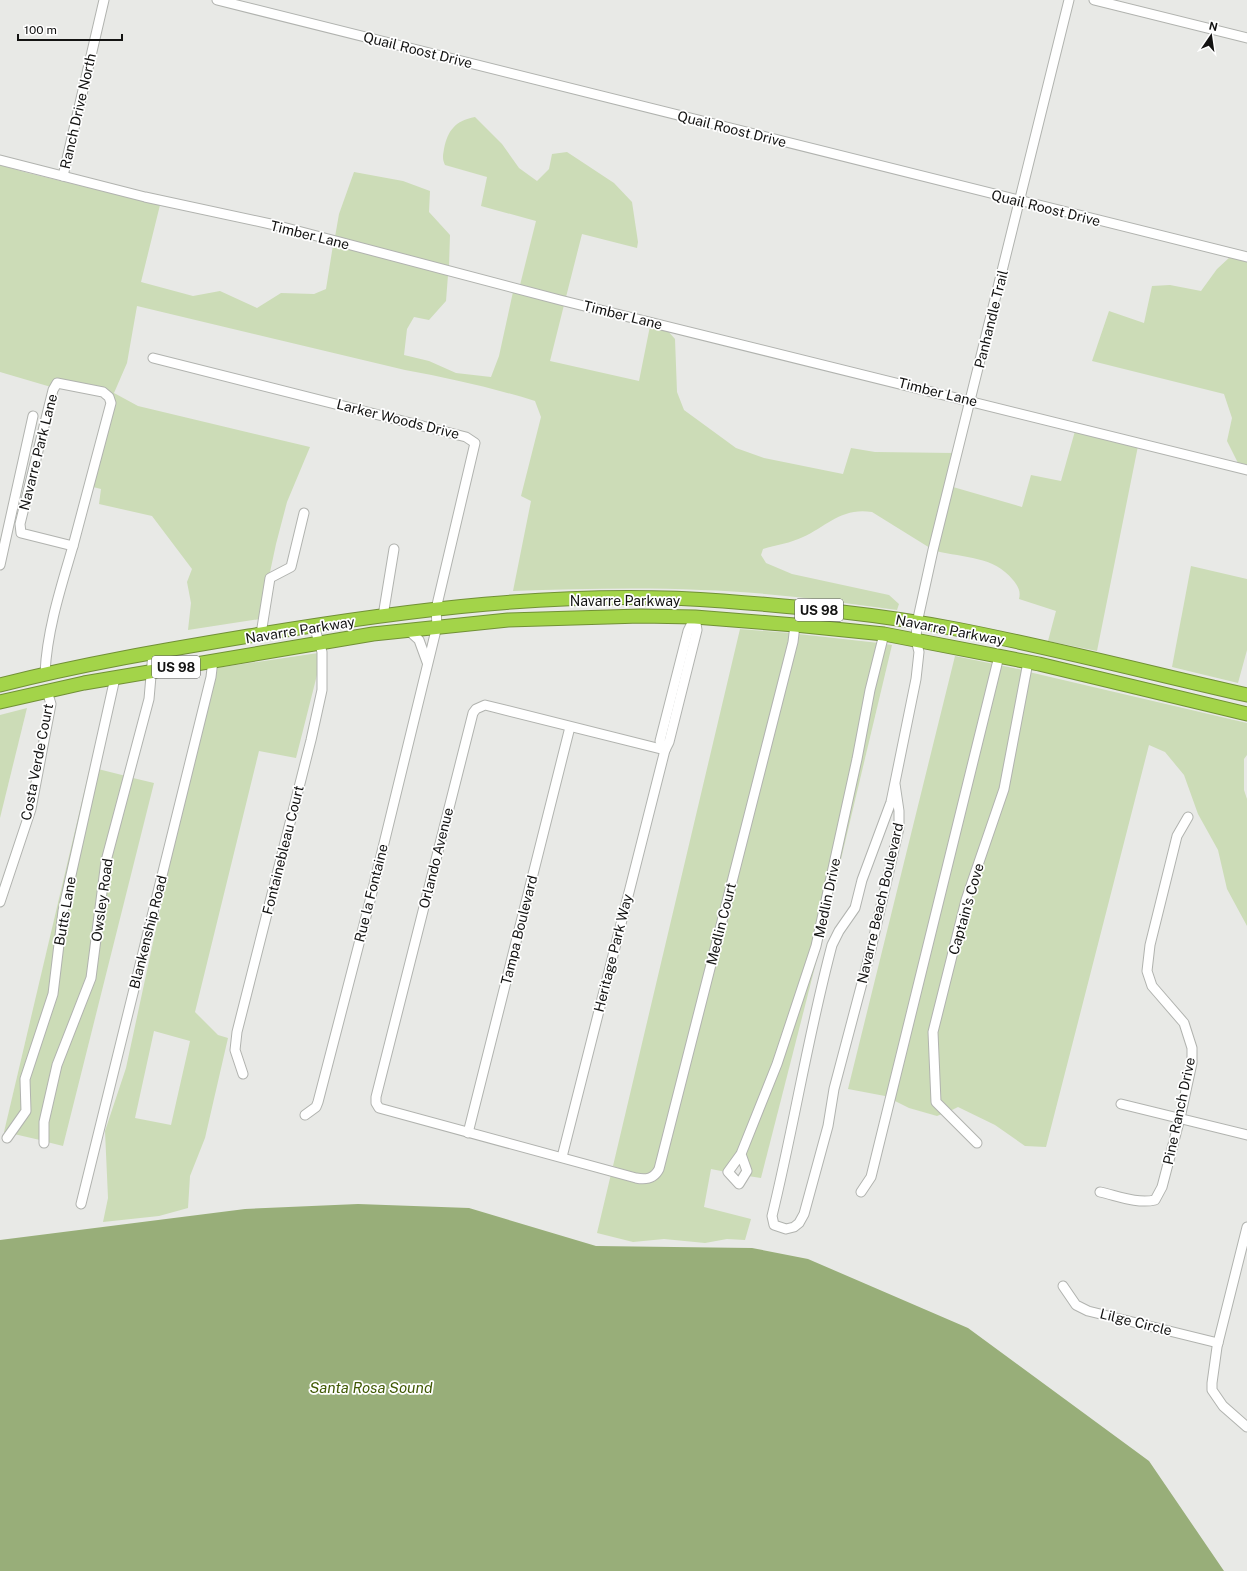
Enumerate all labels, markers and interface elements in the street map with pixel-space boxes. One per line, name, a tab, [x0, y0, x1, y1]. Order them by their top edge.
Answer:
scale bar	[18, 16, 122, 42]
north arrow	[1191, 16, 1231, 56]
text: N	[1208, 19, 1219, 33]
text: 100 m	[24, 23, 57, 37]
street label: Quail Roost Drive	[362, 29, 474, 71]
street label: Ranch Drive North	[57, 52, 99, 170]
street label: Quail Roost Drive	[676, 108, 788, 150]
street label: Quail Roost Drive	[990, 187, 1102, 229]
street label: Timber Lane	[269, 217, 351, 253]
street label: Panhandle Trail	[971, 268, 1011, 370]
street label: Timber Lane	[582, 297, 664, 333]
street label: Timber Lane	[897, 374, 979, 410]
street label: Navarre Park Lane	[16, 392, 60, 512]
street label: Larker Woods Drive	[335, 396, 461, 442]
street label: Navarre Parkway	[570, 593, 681, 609]
road number: US 98	[795, 599, 843, 621]
street label: Navarre Parkway	[894, 612, 1006, 648]
street label: Navarre Parkway	[244, 613, 356, 647]
road number: US 98	[152, 656, 200, 678]
street label: Costa Verde Court	[18, 702, 56, 822]
street label: Fontainebleau Court	[259, 784, 307, 916]
street label: Orlando Avenue	[416, 806, 456, 910]
street label: Navarre Beach Boulevard	[854, 821, 906, 985]
street label: Rue la Fontaine	[351, 842, 391, 944]
street label: Medlin Drive	[811, 856, 843, 939]
street label: Owsley Road	[88, 857, 116, 943]
street label: Captain's Cove	[945, 861, 987, 957]
street label: Blankenship Road	[126, 874, 170, 990]
street label: Tampa Boulevard	[498, 874, 540, 986]
street label: Butts Lane	[51, 875, 79, 947]
street label: Medlin Court	[703, 881, 739, 967]
street label: Heritage Park Way	[591, 892, 636, 1014]
street label: Pine Ranch Drive	[1160, 1056, 1198, 1166]
street label: Lilge Circle	[1098, 1305, 1174, 1339]
water label: Santa Rosa Sound	[309, 1379, 433, 1396]

